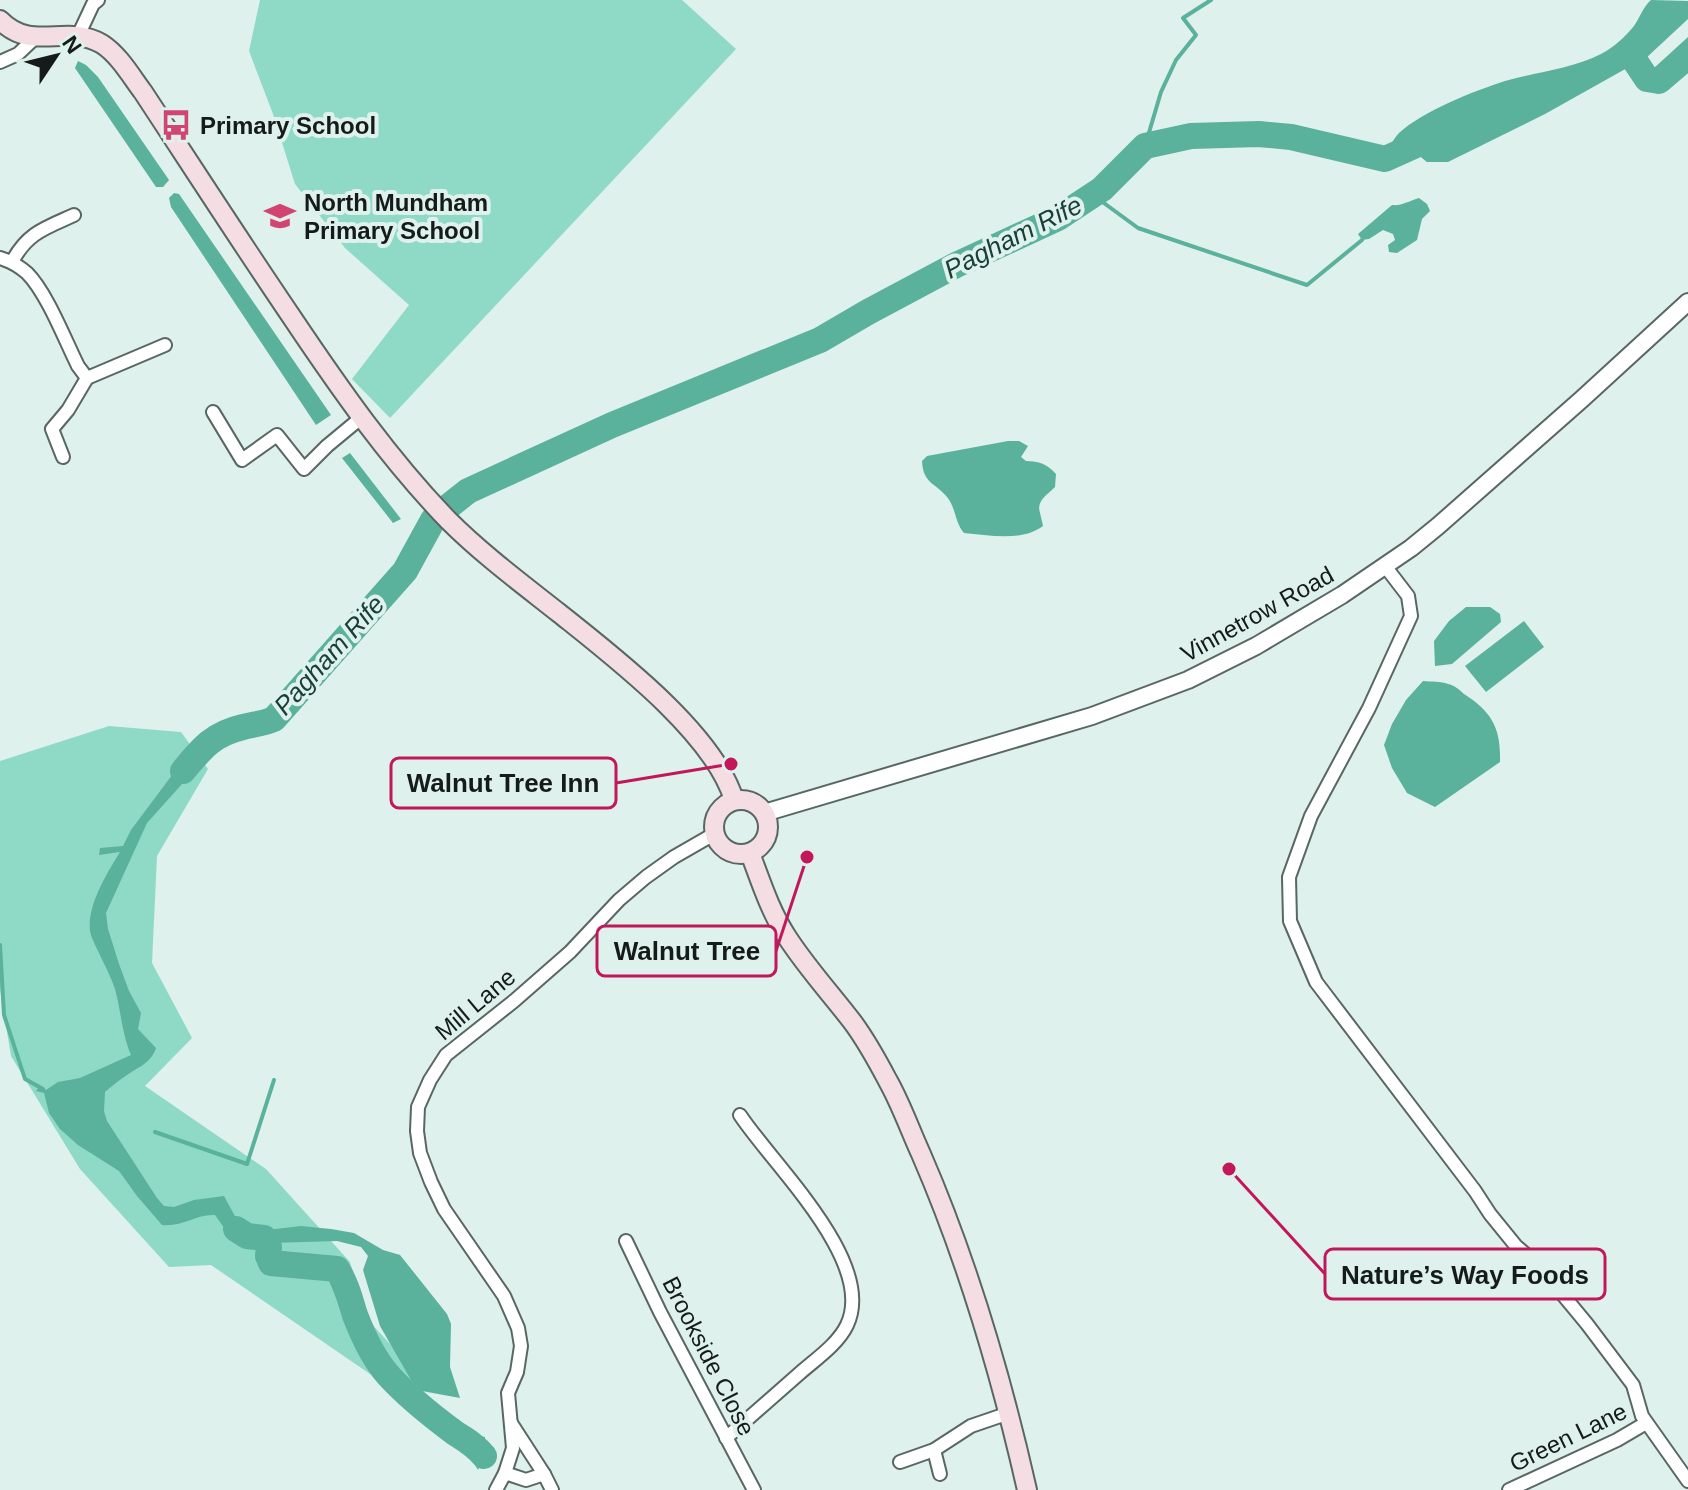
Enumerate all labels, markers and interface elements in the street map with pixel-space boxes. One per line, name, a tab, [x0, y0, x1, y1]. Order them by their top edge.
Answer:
north arrow	[16, 16, 96, 96]
text: N	[57, 31, 87, 58]
bus stop icon: Primary School	[159, 108, 193, 142]
place label: Primary School	[200, 112, 376, 139]
place label: North Mundham Primary School	[304, 189, 488, 244]
water label: Pagham Rife	[939, 190, 1087, 284]
school or university icon: North Mundham Primary School	[263, 199, 297, 233]
street label: Vinnetrow Road	[1176, 561, 1338, 667]
water label: Pagham Rife	[268, 589, 390, 721]
callout: Walnut Tree Inn	[391, 758, 616, 808]
text: Walnut Tree Inn	[407, 768, 599, 798]
callout: Walnut Tree	[597, 926, 776, 976]
text: Walnut Tree	[614, 936, 760, 966]
street label: Mill Lane	[430, 963, 520, 1045]
callout: Nature’s Way Foods	[1325, 1249, 1605, 1299]
text: Nature’s Way Foods	[1341, 1260, 1589, 1290]
street label: Brookside Close	[657, 1272, 761, 1440]
street label: Green Lane	[1505, 1397, 1631, 1477]

